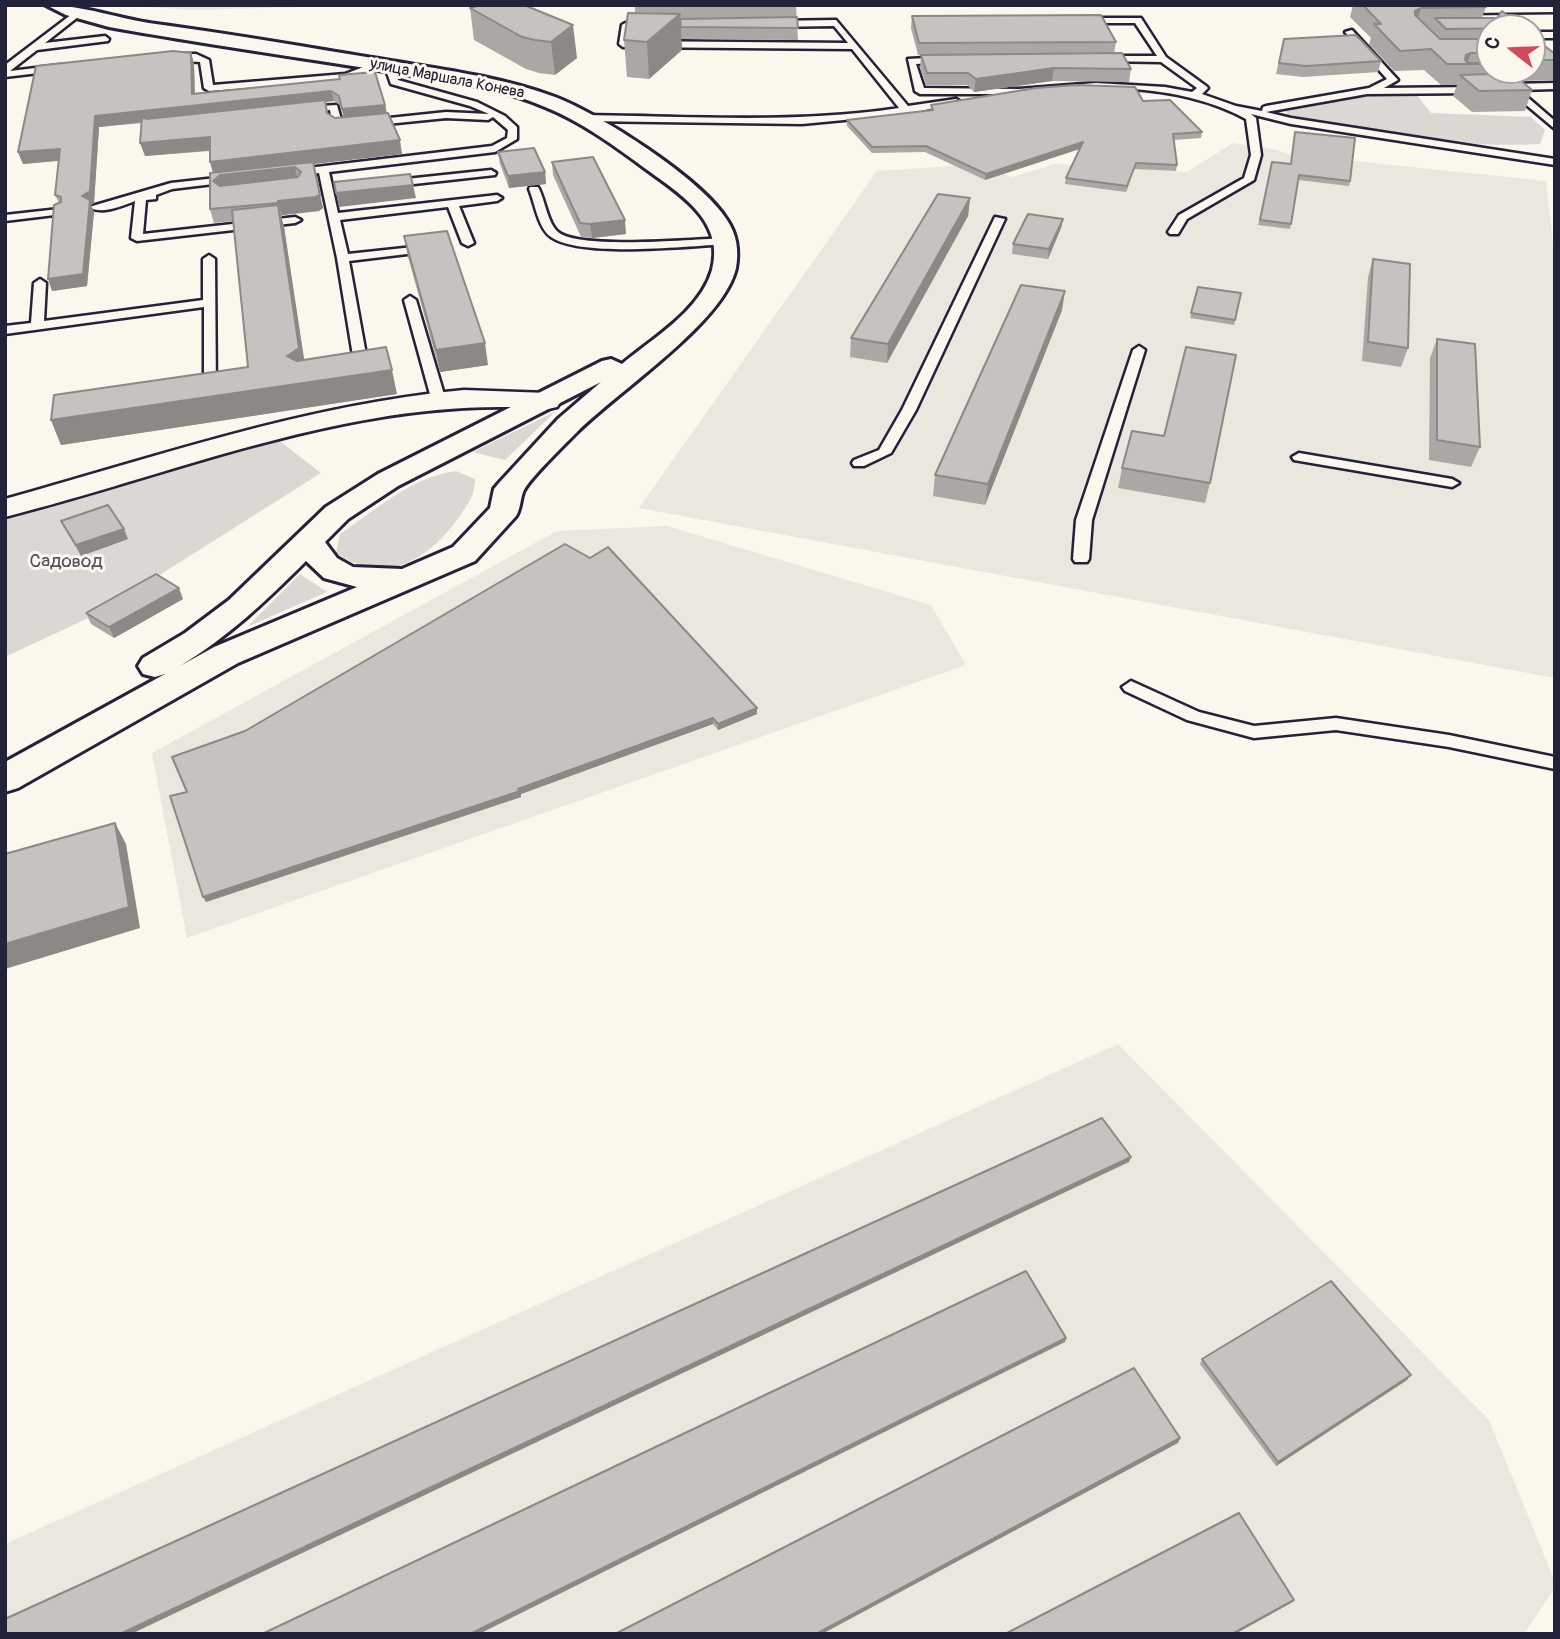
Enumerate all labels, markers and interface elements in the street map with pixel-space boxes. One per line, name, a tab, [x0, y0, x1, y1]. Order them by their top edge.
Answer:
north arrow	[1476, 14, 1546, 84]
text: С	[1480, 34, 1506, 52]
street label: улица Маршала Конева	[368, 55, 526, 103]
park label: Садовод	[29, 551, 103, 573]

